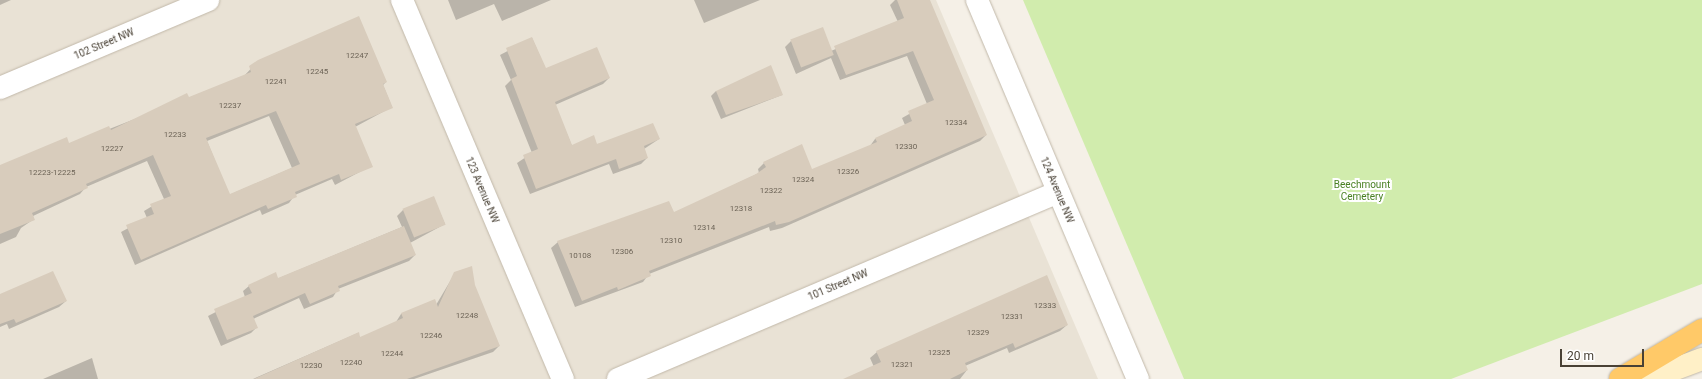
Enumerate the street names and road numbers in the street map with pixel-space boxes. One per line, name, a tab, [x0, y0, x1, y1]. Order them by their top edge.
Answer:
street label: 102 Street NW	[72, 26, 136, 62]
street label: 123 Avenue NW	[463, 155, 501, 225]
street label: 124 Avenue NW	[1038, 155, 1076, 225]
street label: 101 Street NW	[806, 267, 870, 303]

